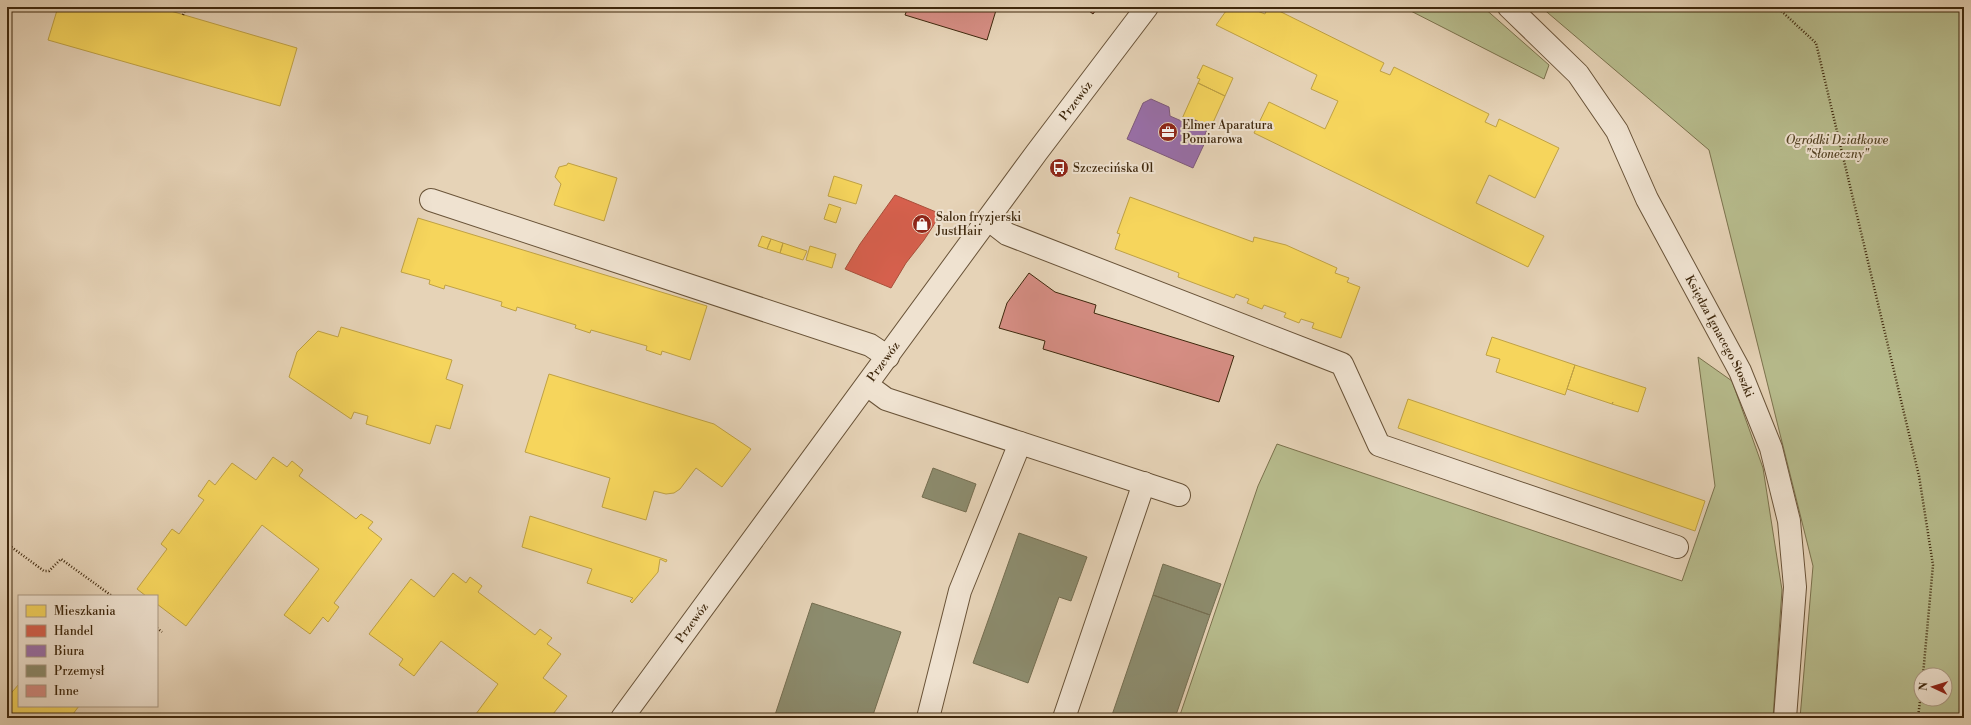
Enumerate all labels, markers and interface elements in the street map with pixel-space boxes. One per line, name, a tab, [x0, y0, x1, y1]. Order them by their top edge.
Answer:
street label: Przewóz	[1056, 78, 1096, 124]
place label: Elmer Aparatura Pomiarowa	[1182, 118, 1274, 147]
office icon: Elmer Aparatura Pomiarowa	[1157, 121, 1179, 143]
park label: Ogródki Działkowe "Słoneczny"	[1786, 133, 1889, 162]
bus stop icon: Szczecińska 01	[1048, 157, 1070, 179]
place label: Szczecińska 01	[1073, 161, 1155, 176]
place label: Salon fryzjerski JustHair	[935, 210, 1021, 239]
shop icon: Salon fryzjerski JustHair	[911, 213, 933, 235]
street label: Księdza Ignacego Stoszki	[1682, 272, 1757, 400]
street label: Przewóz	[864, 338, 903, 384]
legend	[18, 595, 158, 707]
street label: Przewóz	[672, 600, 712, 646]
text: Mieszkania	[54, 604, 116, 619]
text: Handel	[54, 624, 94, 639]
text: Biura	[53, 644, 85, 659]
text: Przemysł	[54, 664, 105, 679]
north arrow	[1913, 667, 1953, 707]
text: N	[1917, 681, 1931, 691]
text: Inne	[54, 684, 79, 699]

